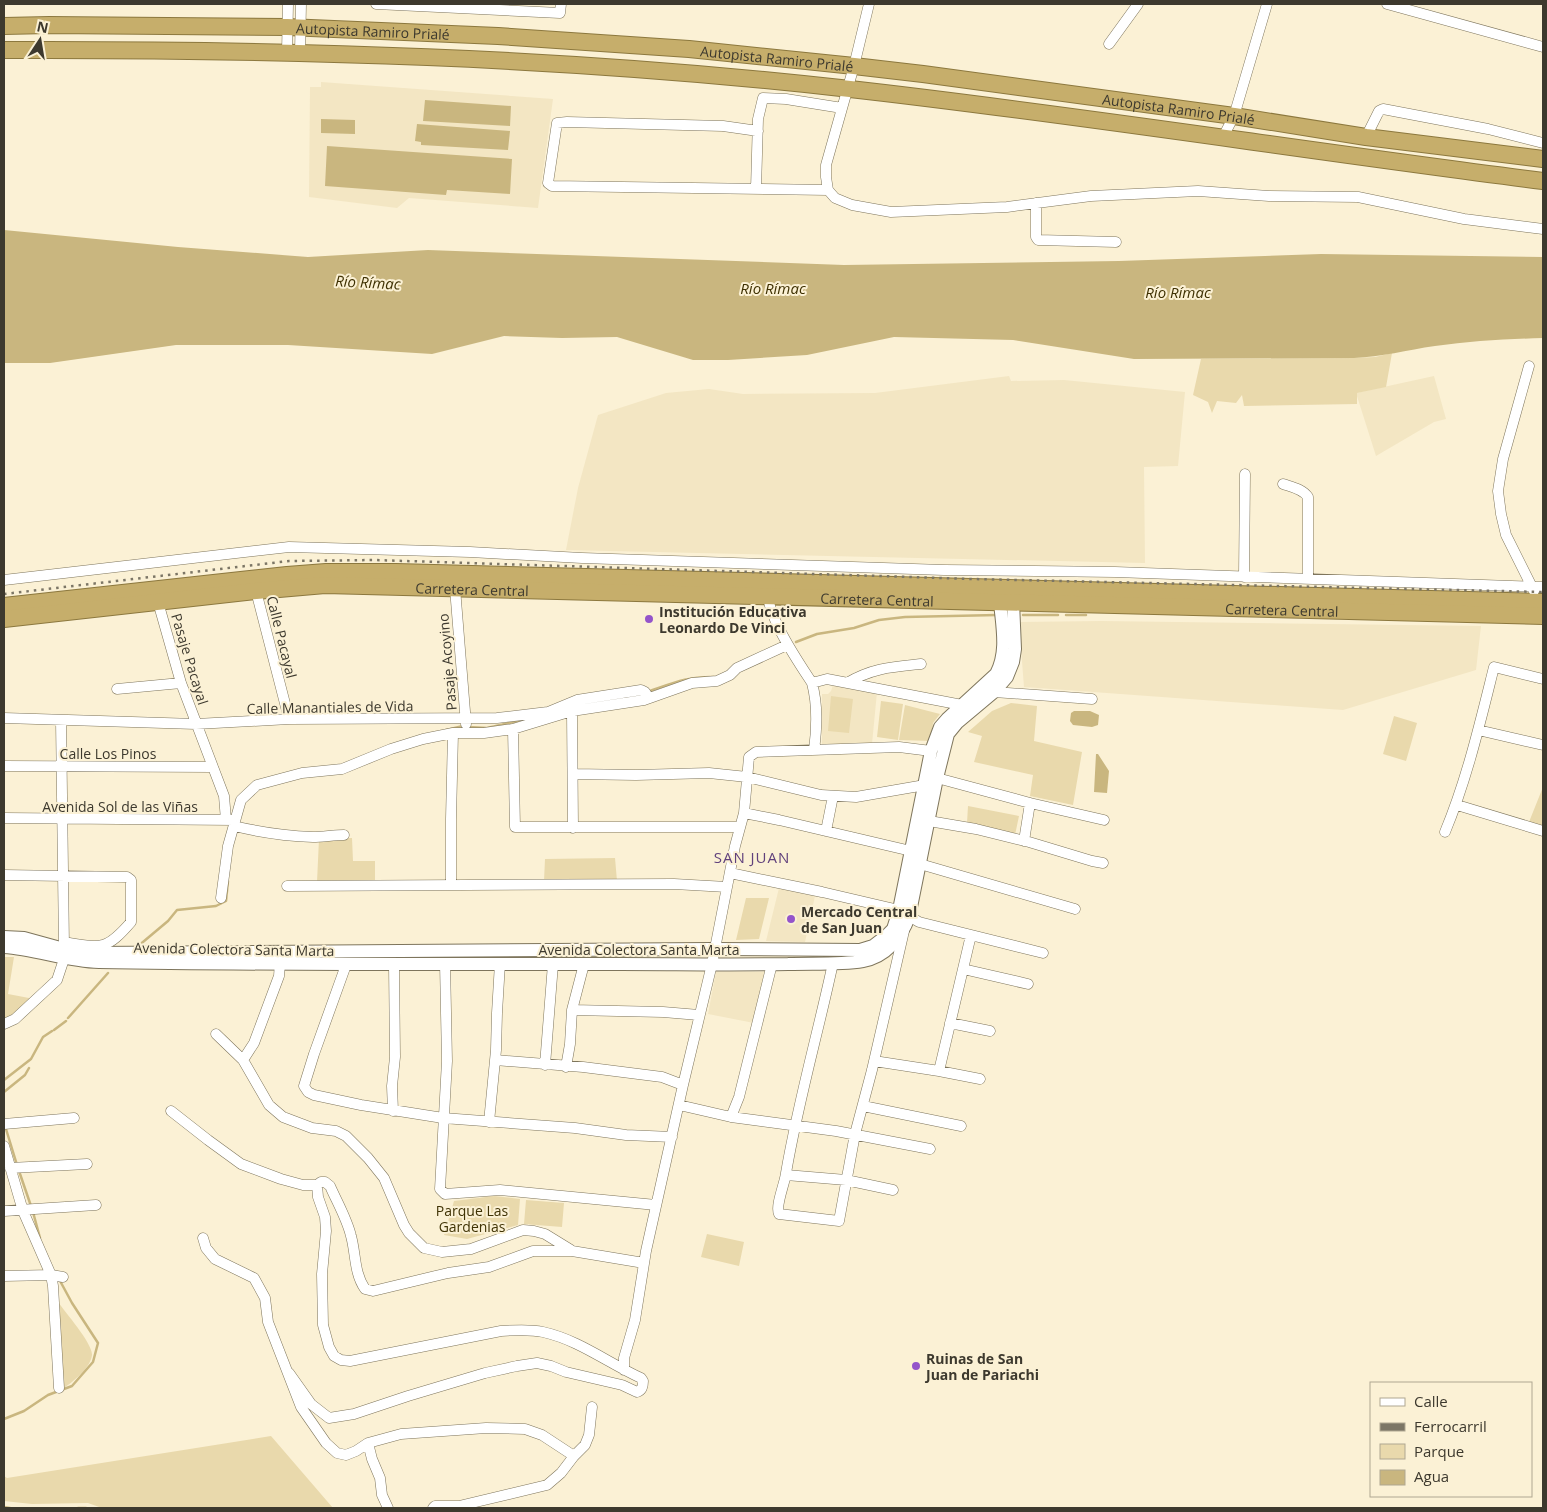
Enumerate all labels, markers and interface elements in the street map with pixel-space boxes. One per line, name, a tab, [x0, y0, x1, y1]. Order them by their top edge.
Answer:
north arrow	[15, 15, 65, 65]
text: N	[35, 16, 50, 37]
street label: Autopista Ramiro Prialé	[296, 18, 450, 43]
street label: Autopista Ramiro Prialé	[699, 41, 854, 75]
street label: Autopista Ramiro Prialé	[1101, 89, 1256, 129]
water label: Río Rímac	[335, 270, 401, 294]
water label: Río Rímac	[740, 278, 806, 298]
water label: Río Rímac	[1145, 282, 1211, 302]
street label: Carretera Central	[415, 578, 529, 600]
street label: Carretera Central	[820, 588, 934, 610]
street label: Calle Pacayal	[263, 594, 301, 680]
street label: Carretera Central	[1225, 598, 1339, 620]
place label: Institución Educativa Leonardo De Vinci	[659, 602, 807, 637]
street label: Pasaje Pacayal	[167, 611, 213, 707]
street label: Pasaje Acoyino	[433, 613, 461, 711]
marker: Institución Educativa Leonardo De Vinci	[643, 613, 655, 625]
street label: Calle Manantiales de Vida	[246, 696, 414, 718]
street label: Calle Los Pinos	[60, 744, 157, 763]
street label: Avenida Sol de las Viñas	[42, 797, 198, 816]
district label: SAN JUAN	[714, 847, 790, 867]
place label: Mercado Central de San Juan	[801, 902, 917, 937]
marker: Mercado Central de San Juan	[785, 913, 797, 925]
street label: Avenida Colectora Santa Marta	[133, 938, 335, 960]
street label: Avenida Colectora Santa Marta	[538, 940, 740, 959]
park label: Parque Las Gardenias	[436, 1201, 508, 1236]
place label: Ruinas de San Juan de Pariachi	[924, 1349, 1039, 1384]
marker: Ruinas de San Juan de Pariachi	[910, 1360, 922, 1372]
legend	[1370, 1382, 1532, 1497]
text: Calle	[1414, 1391, 1448, 1411]
text: Ferrocarril	[1414, 1416, 1487, 1436]
text: Parque	[1414, 1441, 1464, 1461]
text: Agua	[1414, 1466, 1449, 1486]

